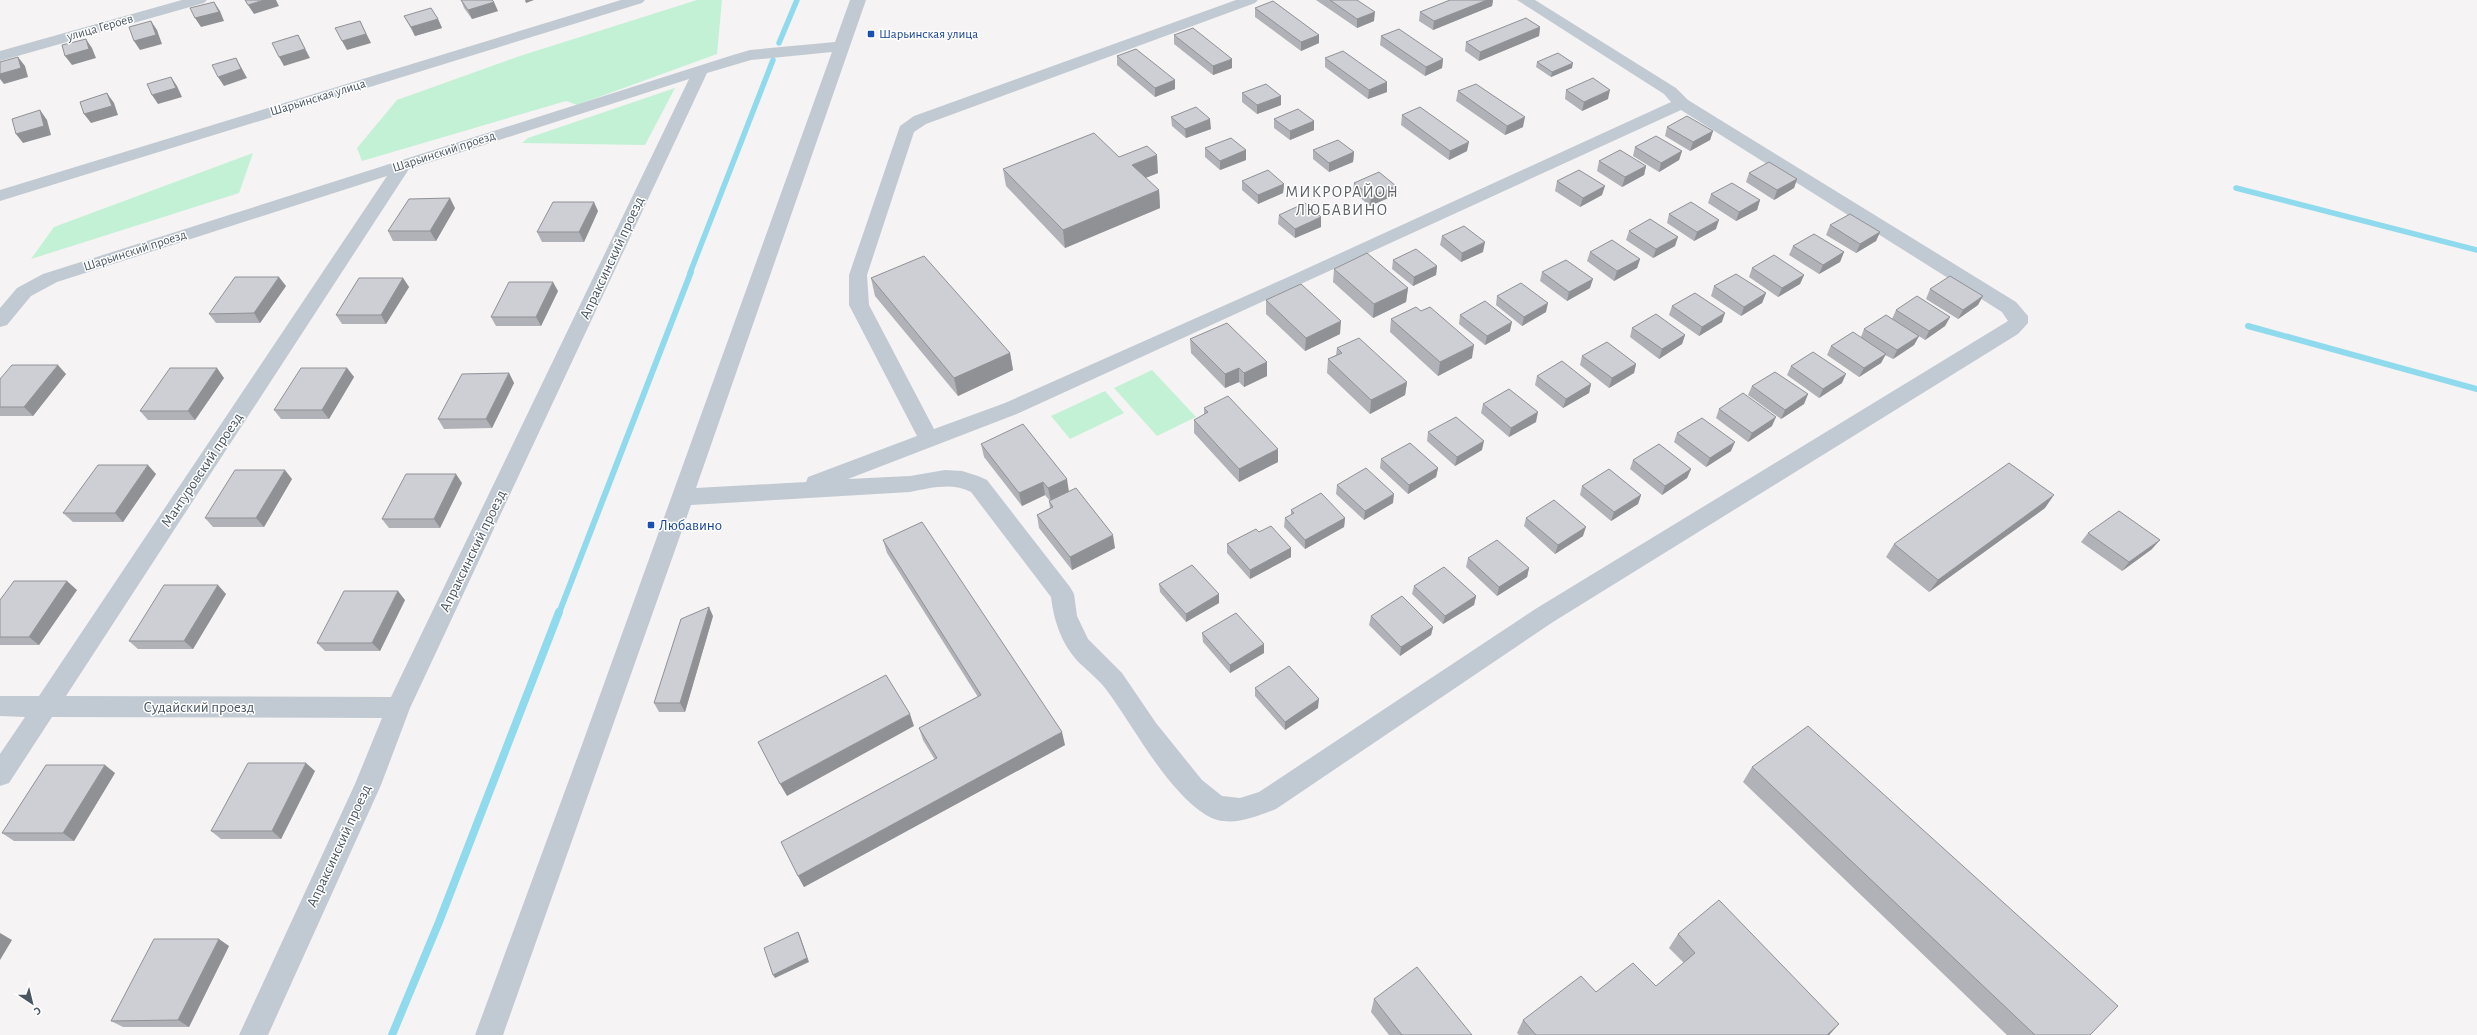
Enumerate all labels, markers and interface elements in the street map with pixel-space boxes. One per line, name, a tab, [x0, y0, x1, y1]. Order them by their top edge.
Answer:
street label: улица Героев	[64, 12, 135, 44]
place label: Шарьинская улица	[879, 28, 978, 41]
marker: Шарьинская улица	[866, 29, 876, 39]
street label: Шарьинская улица	[269, 77, 367, 119]
street label: Шарьинский проезд	[391, 129, 498, 175]
district label: МИКРОРАЙОН ЛЮБАВИНО	[1285, 183, 1399, 218]
street label: Апраксинский проезд	[577, 194, 647, 322]
street label: Шарьинский проезд	[82, 228, 189, 274]
street label: Мантуровский проезд	[158, 410, 246, 530]
street label: Апраксинский проезд	[437, 488, 509, 614]
place label: Любавино	[659, 518, 722, 533]
marker: Любавино	[646, 520, 656, 530]
street label: Судайский проезд	[144, 700, 254, 715]
street label: Апраксинский проезд	[304, 782, 374, 910]
north arrow	[12, 983, 52, 1023]
text: С	[32, 1005, 43, 1017]

